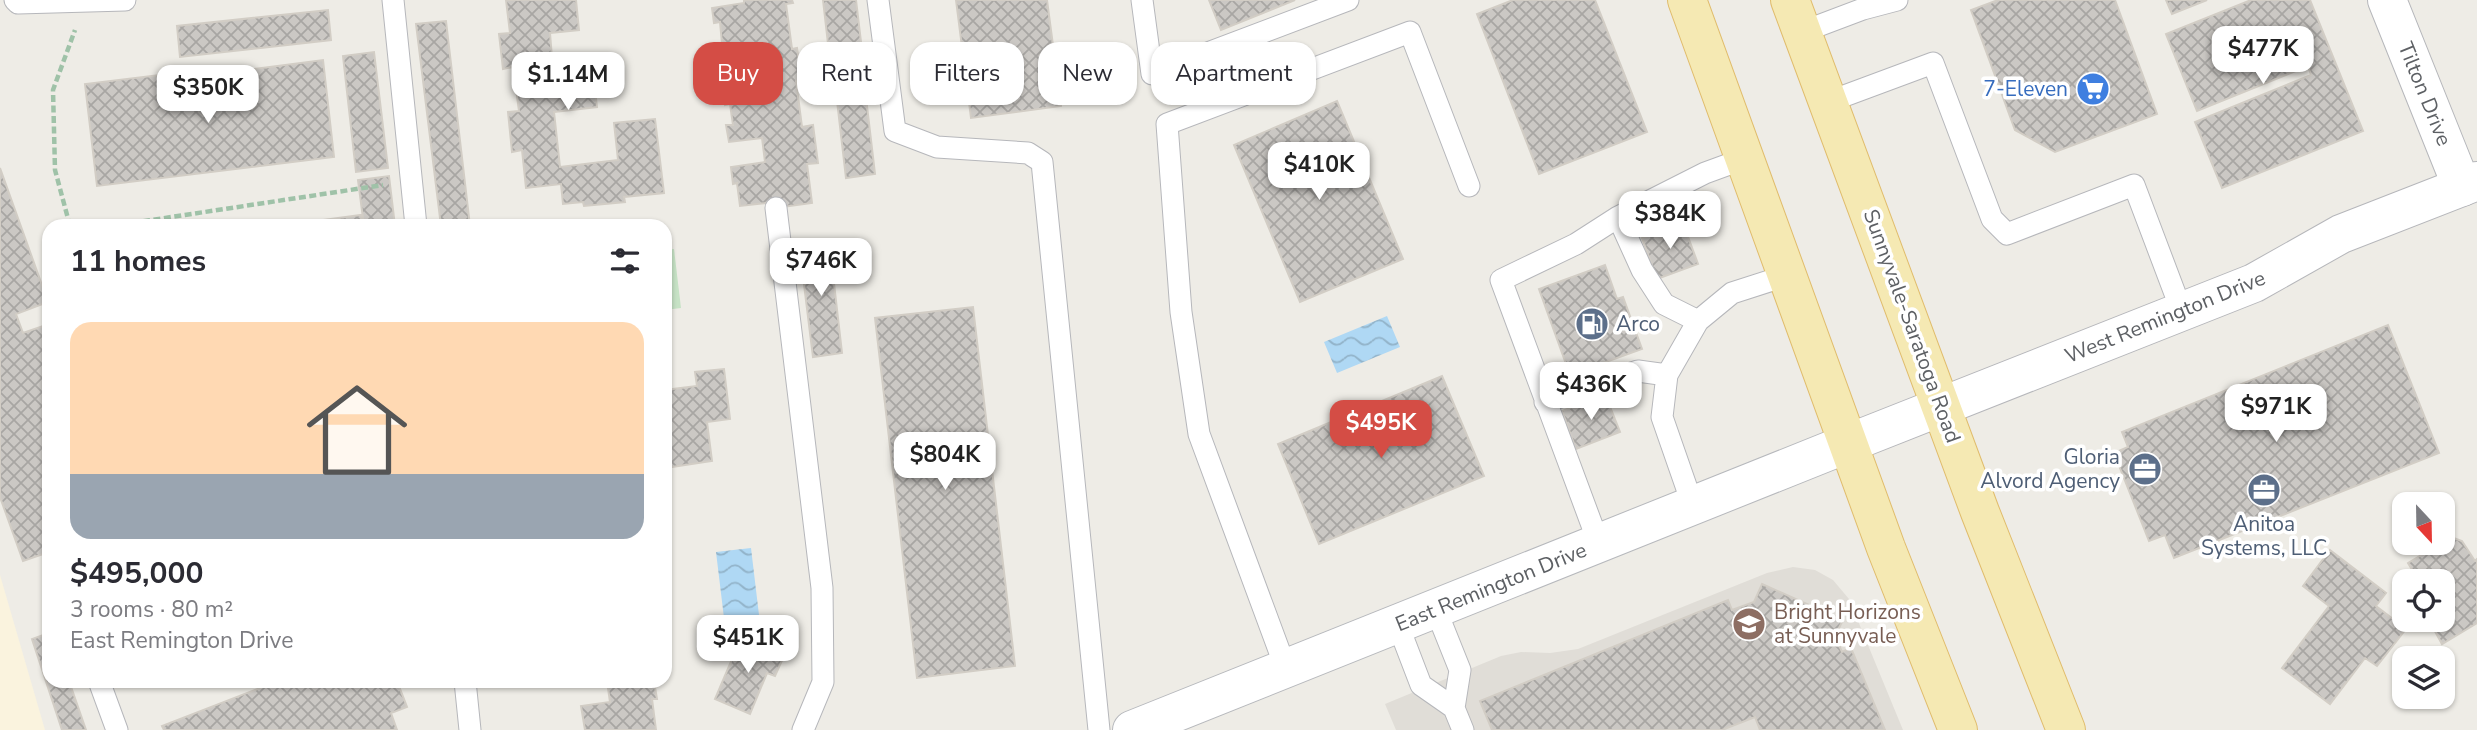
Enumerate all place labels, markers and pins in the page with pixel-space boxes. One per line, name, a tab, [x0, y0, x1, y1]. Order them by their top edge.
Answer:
pin: $477K	[2214, 27, 2312, 86]
pin: $1.14M	[511, 52, 625, 112]
pin: $350K	[159, 66, 257, 125]
supermarket icon: 7-Eleven	[2074, 70, 2112, 108]
place label: 7-Eleven	[1983, 75, 2068, 103]
pin: $410K	[1270, 142, 1368, 202]
pin: $384K	[1621, 191, 1719, 251]
pin: $746K	[772, 238, 870, 298]
fuel station icon: Arco	[1573, 305, 1611, 343]
place label: Arco	[1616, 310, 1660, 338]
pin: $436K	[1542, 362, 1640, 422]
pin: $971K	[2227, 384, 2325, 444]
pin: $495K	[1332, 400, 1430, 460]
pin: $804K	[896, 433, 994, 492]
place label: Gloria Alvord Agency	[1980, 443, 2120, 495]
office icon: Gloria Alvord Agency	[2126, 450, 2164, 488]
office icon: Anitoa Systems, LLC	[2245, 471, 2283, 509]
place label: Anitoa Systems, LLC	[2201, 510, 2327, 562]
place label: Bright Horizons at Sunnyvale	[1774, 598, 1921, 650]
school or university icon: Bright Horizons at Sunnyvale	[1730, 605, 1768, 643]
pin: $451K	[699, 616, 797, 675]

